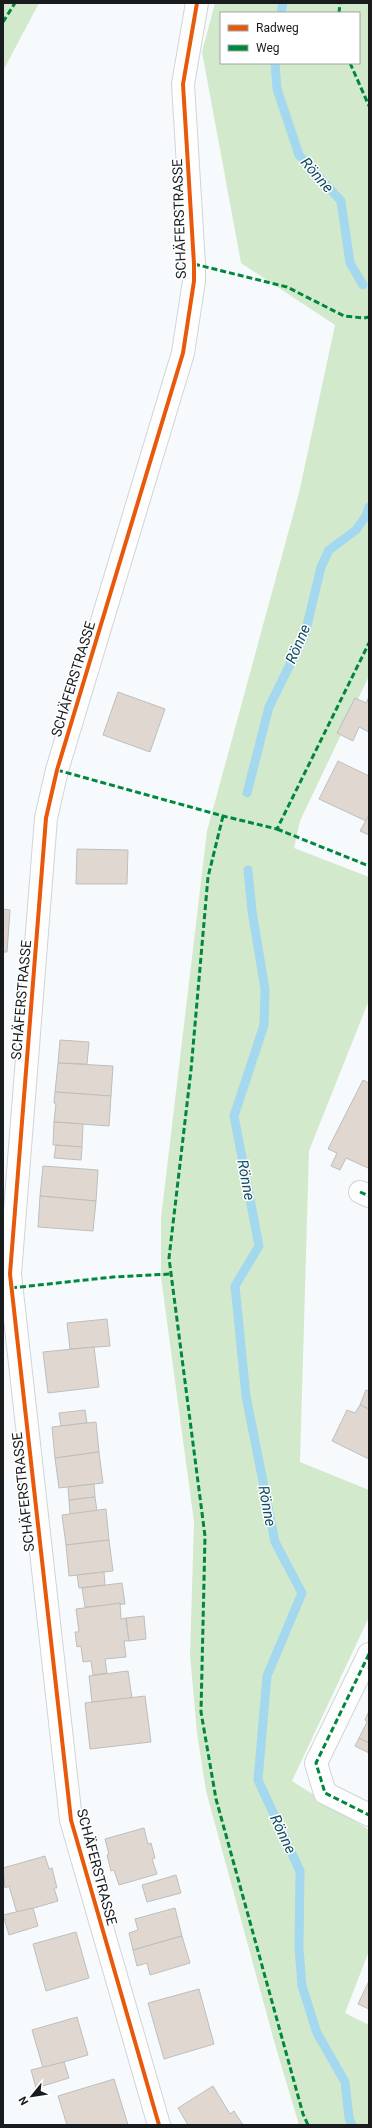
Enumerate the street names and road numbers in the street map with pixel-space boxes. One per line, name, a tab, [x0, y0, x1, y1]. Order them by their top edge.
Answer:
street label: SCHÄFERSTRASSE	[169, 159, 189, 279]
street label: SCHÄFERSTRASSE	[48, 619, 98, 739]
street label: SCHÄFERSTRASSE	[8, 939, 34, 1060]
street label: SCHÄFERSTRASSE	[9, 1431, 37, 1553]
street label: SCHÄFERSTRASSE	[74, 1807, 120, 1927]

